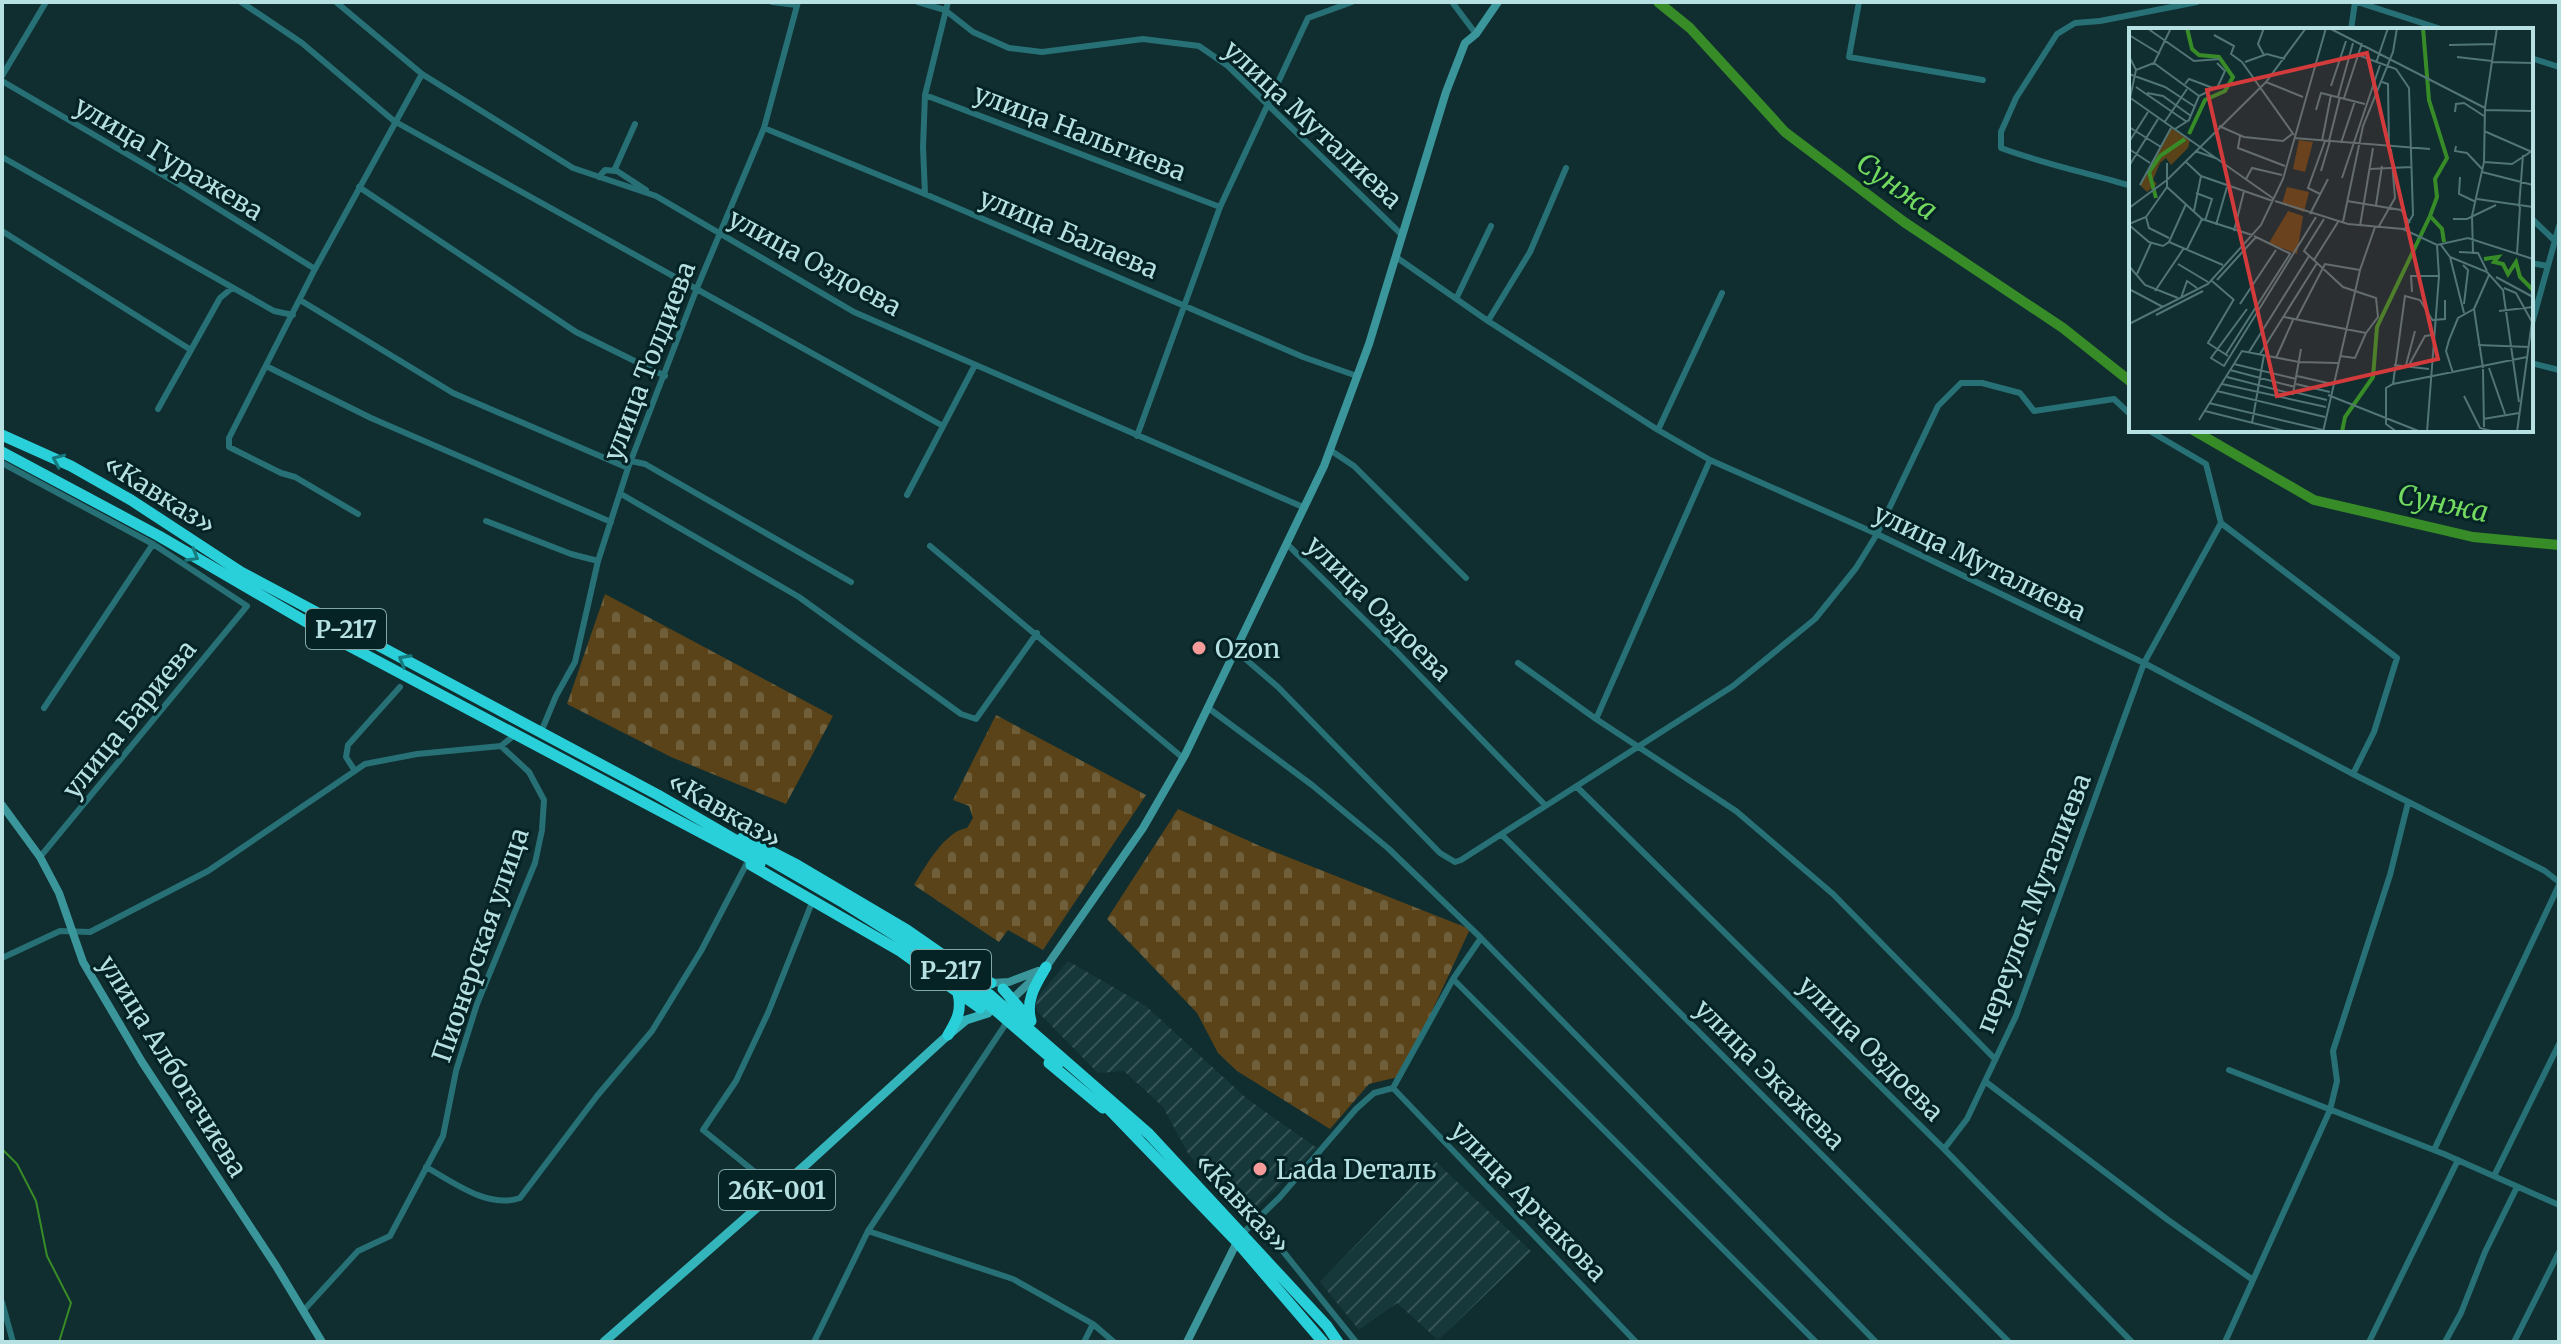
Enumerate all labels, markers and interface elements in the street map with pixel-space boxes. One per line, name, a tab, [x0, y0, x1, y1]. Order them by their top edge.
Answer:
inset map	[2129, 28, 2533, 432]
street label: улица Муталиева	[1217, 33, 1409, 215]
street label: улица Нальгиева	[969, 76, 1191, 188]
street label: улица Гуражева	[69, 89, 269, 227]
water label: Сунжа	[1849, 144, 1945, 228]
street label: улица Балаева	[975, 180, 1164, 286]
street label: улица Оздоева	[723, 201, 907, 323]
street label: улица Толдиева	[596, 257, 702, 465]
street label: «Кавказ»	[98, 447, 222, 541]
one-way arrow	[51, 454, 66, 470]
water label: Сунжа	[2394, 476, 2492, 530]
street label: улица Муталиева	[1868, 496, 2092, 628]
street label: улица Оздоева	[1299, 528, 1459, 688]
one-way arrow	[185, 546, 199, 562]
road number: Р-217	[306, 609, 386, 649]
place label: Ozon	[1215, 632, 1280, 665]
street label: улица Бариева	[55, 633, 203, 805]
marker: Ozon	[1190, 639, 1208, 657]
one-way arrow	[397, 655, 412, 670]
street label: «Кавказ»	[662, 764, 788, 856]
street label: переулок Муталиева	[1968, 769, 2098, 1037]
street label: Пионерская улица	[424, 823, 536, 1067]
street label: улица Албогачиева	[91, 949, 255, 1183]
road number: Р-217	[911, 950, 991, 990]
street label: улица Оздоева	[1791, 968, 1951, 1128]
street label: улица Экажева	[1688, 992, 1852, 1156]
street label: улица Арчакова	[1444, 1114, 1614, 1288]
street label: «Кавказ»	[1188, 1146, 1298, 1260]
place label: Lada Dеталь	[1276, 1153, 1436, 1186]
marker: Lada Dеталь	[1251, 1160, 1269, 1178]
road number: 26К-001	[719, 1170, 835, 1210]

